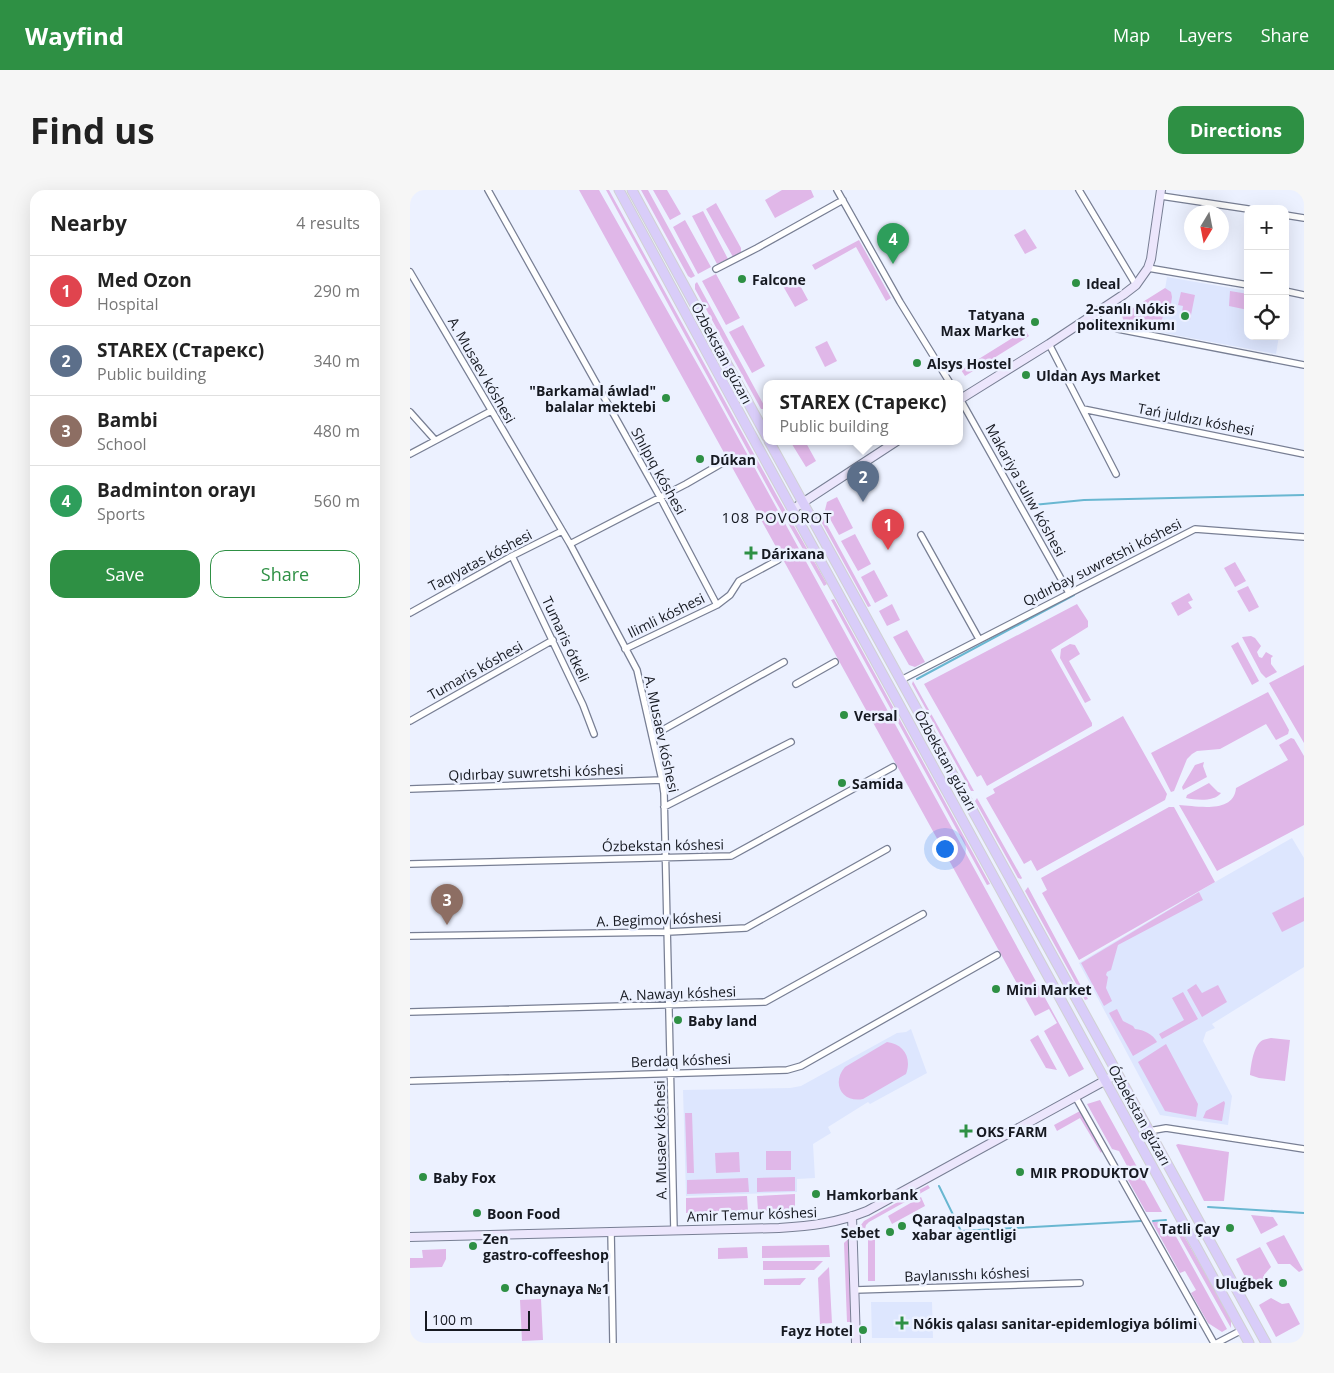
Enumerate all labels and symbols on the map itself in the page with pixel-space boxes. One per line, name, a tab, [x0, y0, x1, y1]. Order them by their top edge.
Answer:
north arrow	[1184, 205, 1229, 250]
pin: 4	[877, 223, 909, 264]
place label: Falcone	[752, 270, 806, 289]
marker: Falcone	[736, 273, 748, 285]
place label: Ideal	[1086, 274, 1121, 293]
marker: Ideal	[1070, 277, 1082, 289]
street label: Ózbekstan gúzarı	[687, 299, 757, 407]
place label: 2-sanlı Nókis politexnikumı	[1077, 299, 1175, 334]
place label: Tatyana Max Market	[941, 305, 1025, 340]
marker: 2-sanlı Nókis politexnikumı	[1179, 310, 1191, 322]
street label: A. Musaev kóshesi	[444, 314, 520, 426]
marker: Tatyana Max Market	[1029, 316, 1041, 328]
place label: Alsys Hostel	[927, 354, 1011, 373]
marker: Alsys Hostel	[911, 357, 923, 369]
place label: Uldan Ays Market	[1036, 366, 1160, 385]
marker: Uldan Ays Market	[1020, 369, 1032, 381]
place label: "Barkamal áwlad" balalar mektebi	[529, 381, 656, 416]
marker: "Barkamal áwlad" balalar mektebi	[660, 392, 672, 404]
street label: Tań juldızı kóshesi	[1136, 398, 1256, 440]
street label: Makariya sulıw kóshesi	[982, 420, 1070, 560]
street label: Shılpıq kóshesi	[627, 424, 691, 518]
place label: Dúkan	[710, 450, 756, 469]
marker: Dúkan	[694, 453, 706, 465]
pin: 2	[847, 461, 879, 502]
district label: 108 POVOROT	[721, 507, 833, 527]
pin: 1	[872, 509, 904, 550]
street label: Qıdırbay suwretshi kóshesi	[1020, 514, 1184, 610]
street label: Taqıyatas kóshesi	[425, 525, 535, 595]
place label: Dárixana	[761, 544, 825, 563]
marker: Dárixana	[745, 547, 757, 559]
street label: Ilimli kóshesi	[624, 588, 708, 642]
street label: Tumaris ótkeli	[538, 593, 594, 685]
street label: Tumaris kóshesi	[424, 636, 526, 704]
street label: A. Musaev kóshesi	[640, 674, 684, 794]
place label: Versal	[854, 706, 897, 725]
street label: Ózbekstan gúzarı	[910, 706, 982, 814]
marker: Versal	[838, 709, 850, 721]
street label: Qıdırbay suwretshi kóshesi	[448, 759, 624, 785]
place label: Samida	[852, 774, 904, 793]
marker: Samida	[836, 777, 848, 789]
street label: Ózbekstan kóshesi	[602, 834, 724, 856]
your location	[932, 836, 958, 862]
pin: 3	[431, 884, 463, 925]
street label: A. Begimov kóshesi	[596, 907, 722, 931]
place label: Mini Market	[1006, 980, 1092, 999]
street label: A. Nawayı kóshesi	[620, 981, 736, 1005]
marker: Mini Market	[990, 983, 1002, 995]
place label: Baby land	[688, 1011, 757, 1030]
marker: Baby land	[672, 1014, 684, 1026]
street label: Berdaq kóshesi	[631, 1049, 731, 1071]
street label: Ózbekstan gúzarı	[1104, 1061, 1176, 1169]
street label: A. Musaev kóshesi	[649, 1080, 671, 1200]
place label: OKS FARM	[976, 1122, 1048, 1141]
marker: OKS FARM	[960, 1125, 972, 1137]
place label: MIR PRODUKTOV	[1030, 1163, 1149, 1182]
marker: MIR PRODUKTOV	[1014, 1166, 1026, 1178]
place label: Baby Fox	[433, 1168, 497, 1187]
marker: Baby Fox	[417, 1171, 429, 1183]
place label: Hamkorbank	[826, 1185, 918, 1204]
marker: Hamkorbank	[810, 1188, 822, 1200]
street label: Amir Temur kóshesi	[687, 1202, 817, 1226]
place label: Boon Food	[487, 1204, 560, 1223]
marker: Boon Food	[471, 1207, 483, 1219]
place label: Qaraqalpaqstan xabar agentligi	[912, 1209, 1025, 1244]
place label: Tatli Çay	[1160, 1219, 1220, 1238]
marker: Qaraqalpaqstan xabar agentligi	[896, 1220, 908, 1232]
marker: Tatli Çay	[1224, 1222, 1236, 1234]
place label: Sebet	[841, 1223, 880, 1242]
marker: Sebet	[884, 1226, 896, 1238]
place label: Zen gastro-coffeeshop	[483, 1229, 609, 1264]
marker: Zen gastro-coffeeshop	[467, 1240, 479, 1252]
street label: Baylanısshı kóshesi	[904, 1262, 1030, 1286]
place label: Uluǵbek	[1215, 1274, 1273, 1293]
marker: Uluǵbek	[1277, 1277, 1289, 1289]
place label: Chaynaya №1	[515, 1279, 610, 1298]
marker: Chaynaya №1	[499, 1282, 511, 1294]
scale bar	[425, 1308, 530, 1331]
place label: Nókis qalası sanitar-epidemlogiya bólimi	[913, 1314, 1197, 1333]
marker: Nókis qalası sanitar-epidemlogiya bólimi	[895, 1316, 909, 1330]
place label: Fayz Hotel	[780, 1321, 853, 1340]
marker: Fayz Hotel	[857, 1324, 869, 1336]

